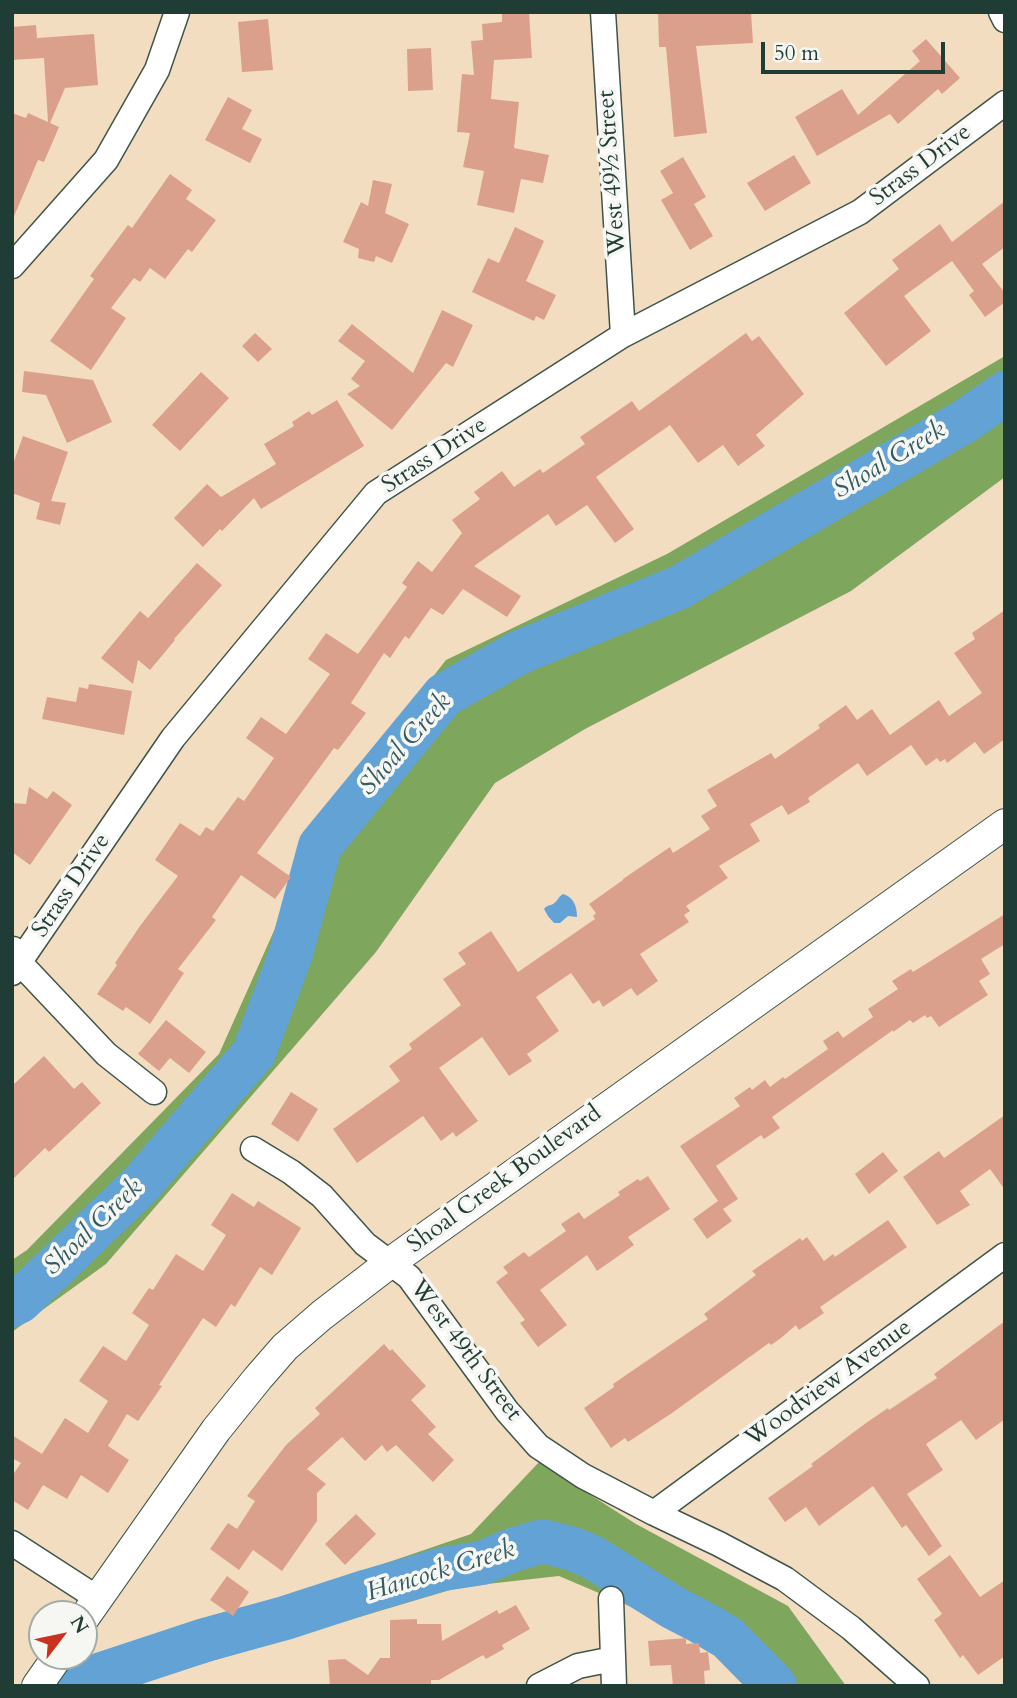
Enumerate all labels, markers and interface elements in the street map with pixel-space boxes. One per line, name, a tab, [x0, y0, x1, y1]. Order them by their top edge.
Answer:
scale bar	[765, 28, 949, 72]
text: 50 m	[774, 39, 819, 68]
street label: West 49½ Street	[593, 89, 633, 257]
street label: Strass Drive	[865, 119, 977, 213]
street label: Strass Drive	[377, 411, 493, 501]
water label: Shoal Creek	[828, 415, 952, 507]
water label: Shoal Creek	[353, 687, 459, 803]
street label: Strass Drive	[27, 829, 117, 943]
street label: Shoal Creek Boulevard	[402, 1100, 608, 1260]
water label: Shoal Creek	[38, 1173, 150, 1283]
street label: West 49th Street	[403, 1275, 527, 1427]
street label: Woodview Avenue	[740, 1314, 918, 1454]
water label: Hancock Creek	[363, 1535, 519, 1609]
north arrow	[28, 1600, 98, 1670]
text: N	[64, 1611, 95, 1639]

